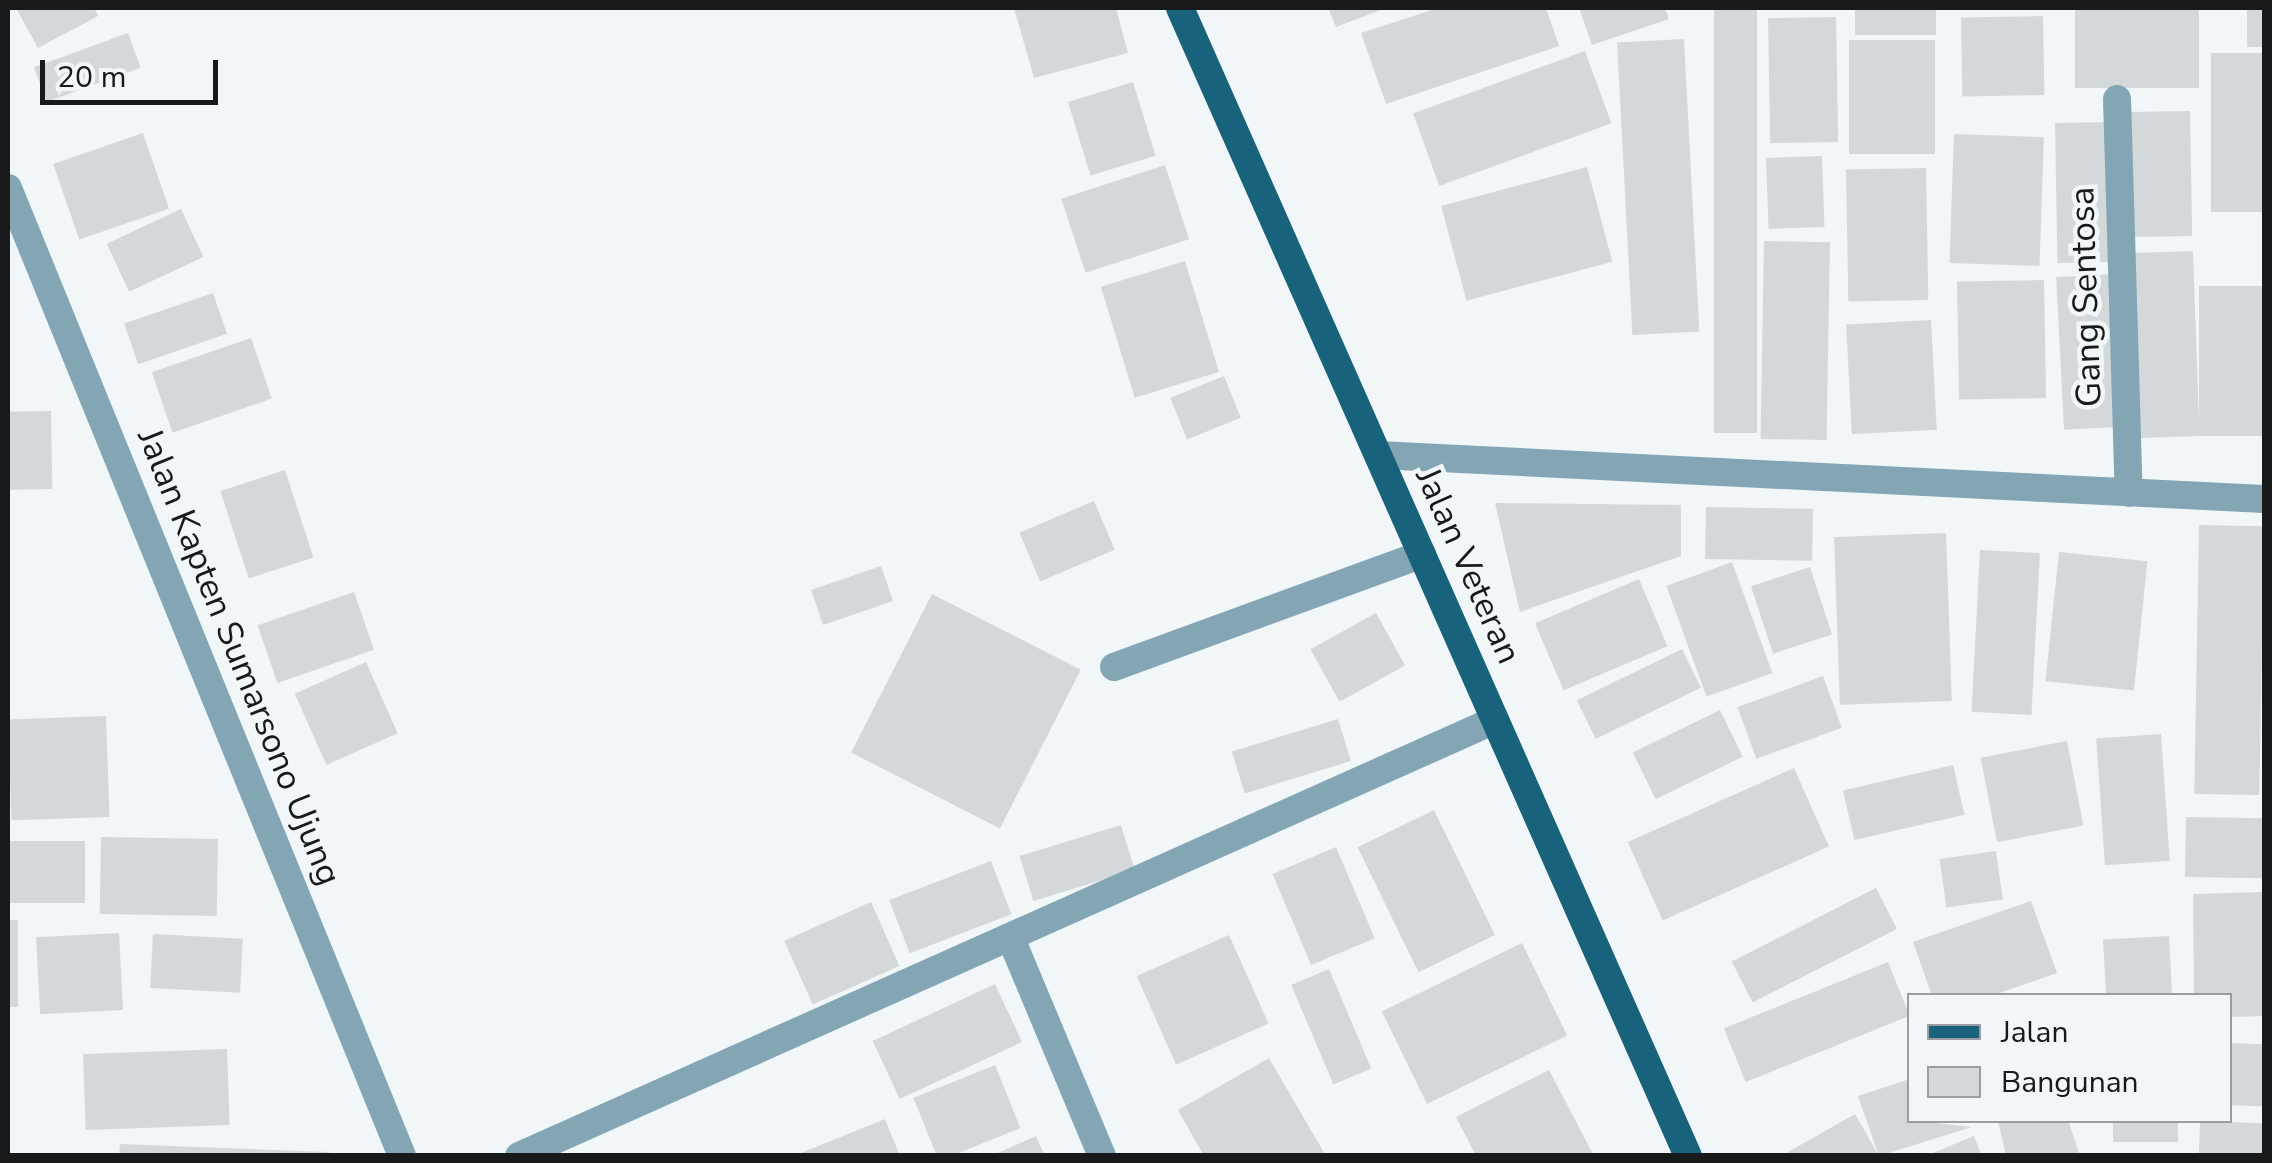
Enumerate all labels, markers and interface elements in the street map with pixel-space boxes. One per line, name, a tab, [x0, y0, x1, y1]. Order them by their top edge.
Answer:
scale bar	[45, 40, 222, 102]
text: 20 m	[57, 57, 126, 98]
street label: Gang Sentosa	[2061, 186, 2111, 408]
street label: Jalan Kapten Sumarsono Ujung	[128, 423, 350, 891]
street label: Jalan Veteran	[1406, 462, 1530, 670]
legend	[1907, 993, 2232, 1123]
text: Jalan	[2001, 1012, 2068, 1053]
text: Bangunan	[2001, 1062, 2139, 1103]

